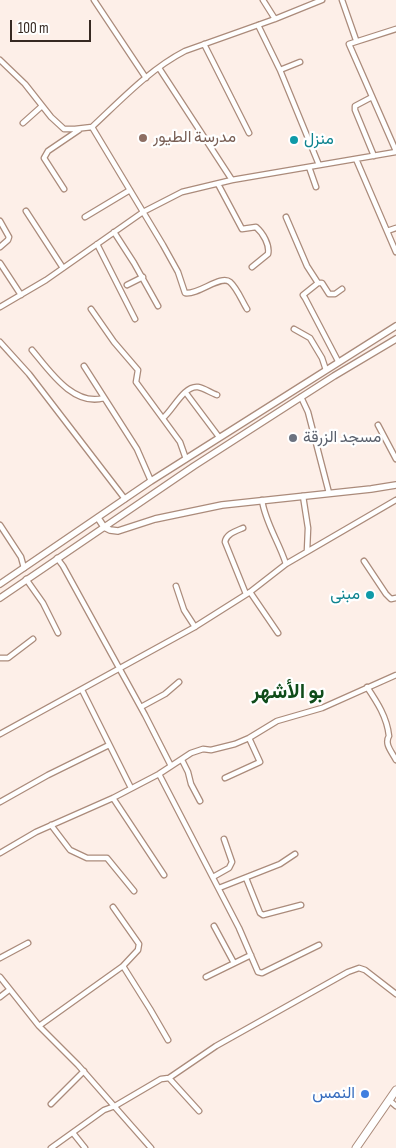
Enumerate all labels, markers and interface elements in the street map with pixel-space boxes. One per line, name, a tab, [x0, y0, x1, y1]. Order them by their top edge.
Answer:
scale bar	[12, 10, 94, 42]
text: 100 m	[18, 19, 49, 38]
place label: مدرسة الطيور	[153, 128, 236, 148]
place label: منزل	[304, 130, 334, 150]
marker: مدرسة الطيور	[137, 132, 149, 144]
marker: منزل	[288, 134, 300, 146]
place label: مسجد الزرقة	[303, 428, 381, 448]
marker: مسجد الزرقة	[287, 432, 299, 444]
place label: مبنى	[330, 585, 360, 605]
marker: مبنى	[364, 589, 376, 601]
district label: بو الأشهر	[252, 680, 324, 706]
place label: النمس	[312, 1084, 355, 1104]
marker: النمس	[359, 1088, 371, 1100]

